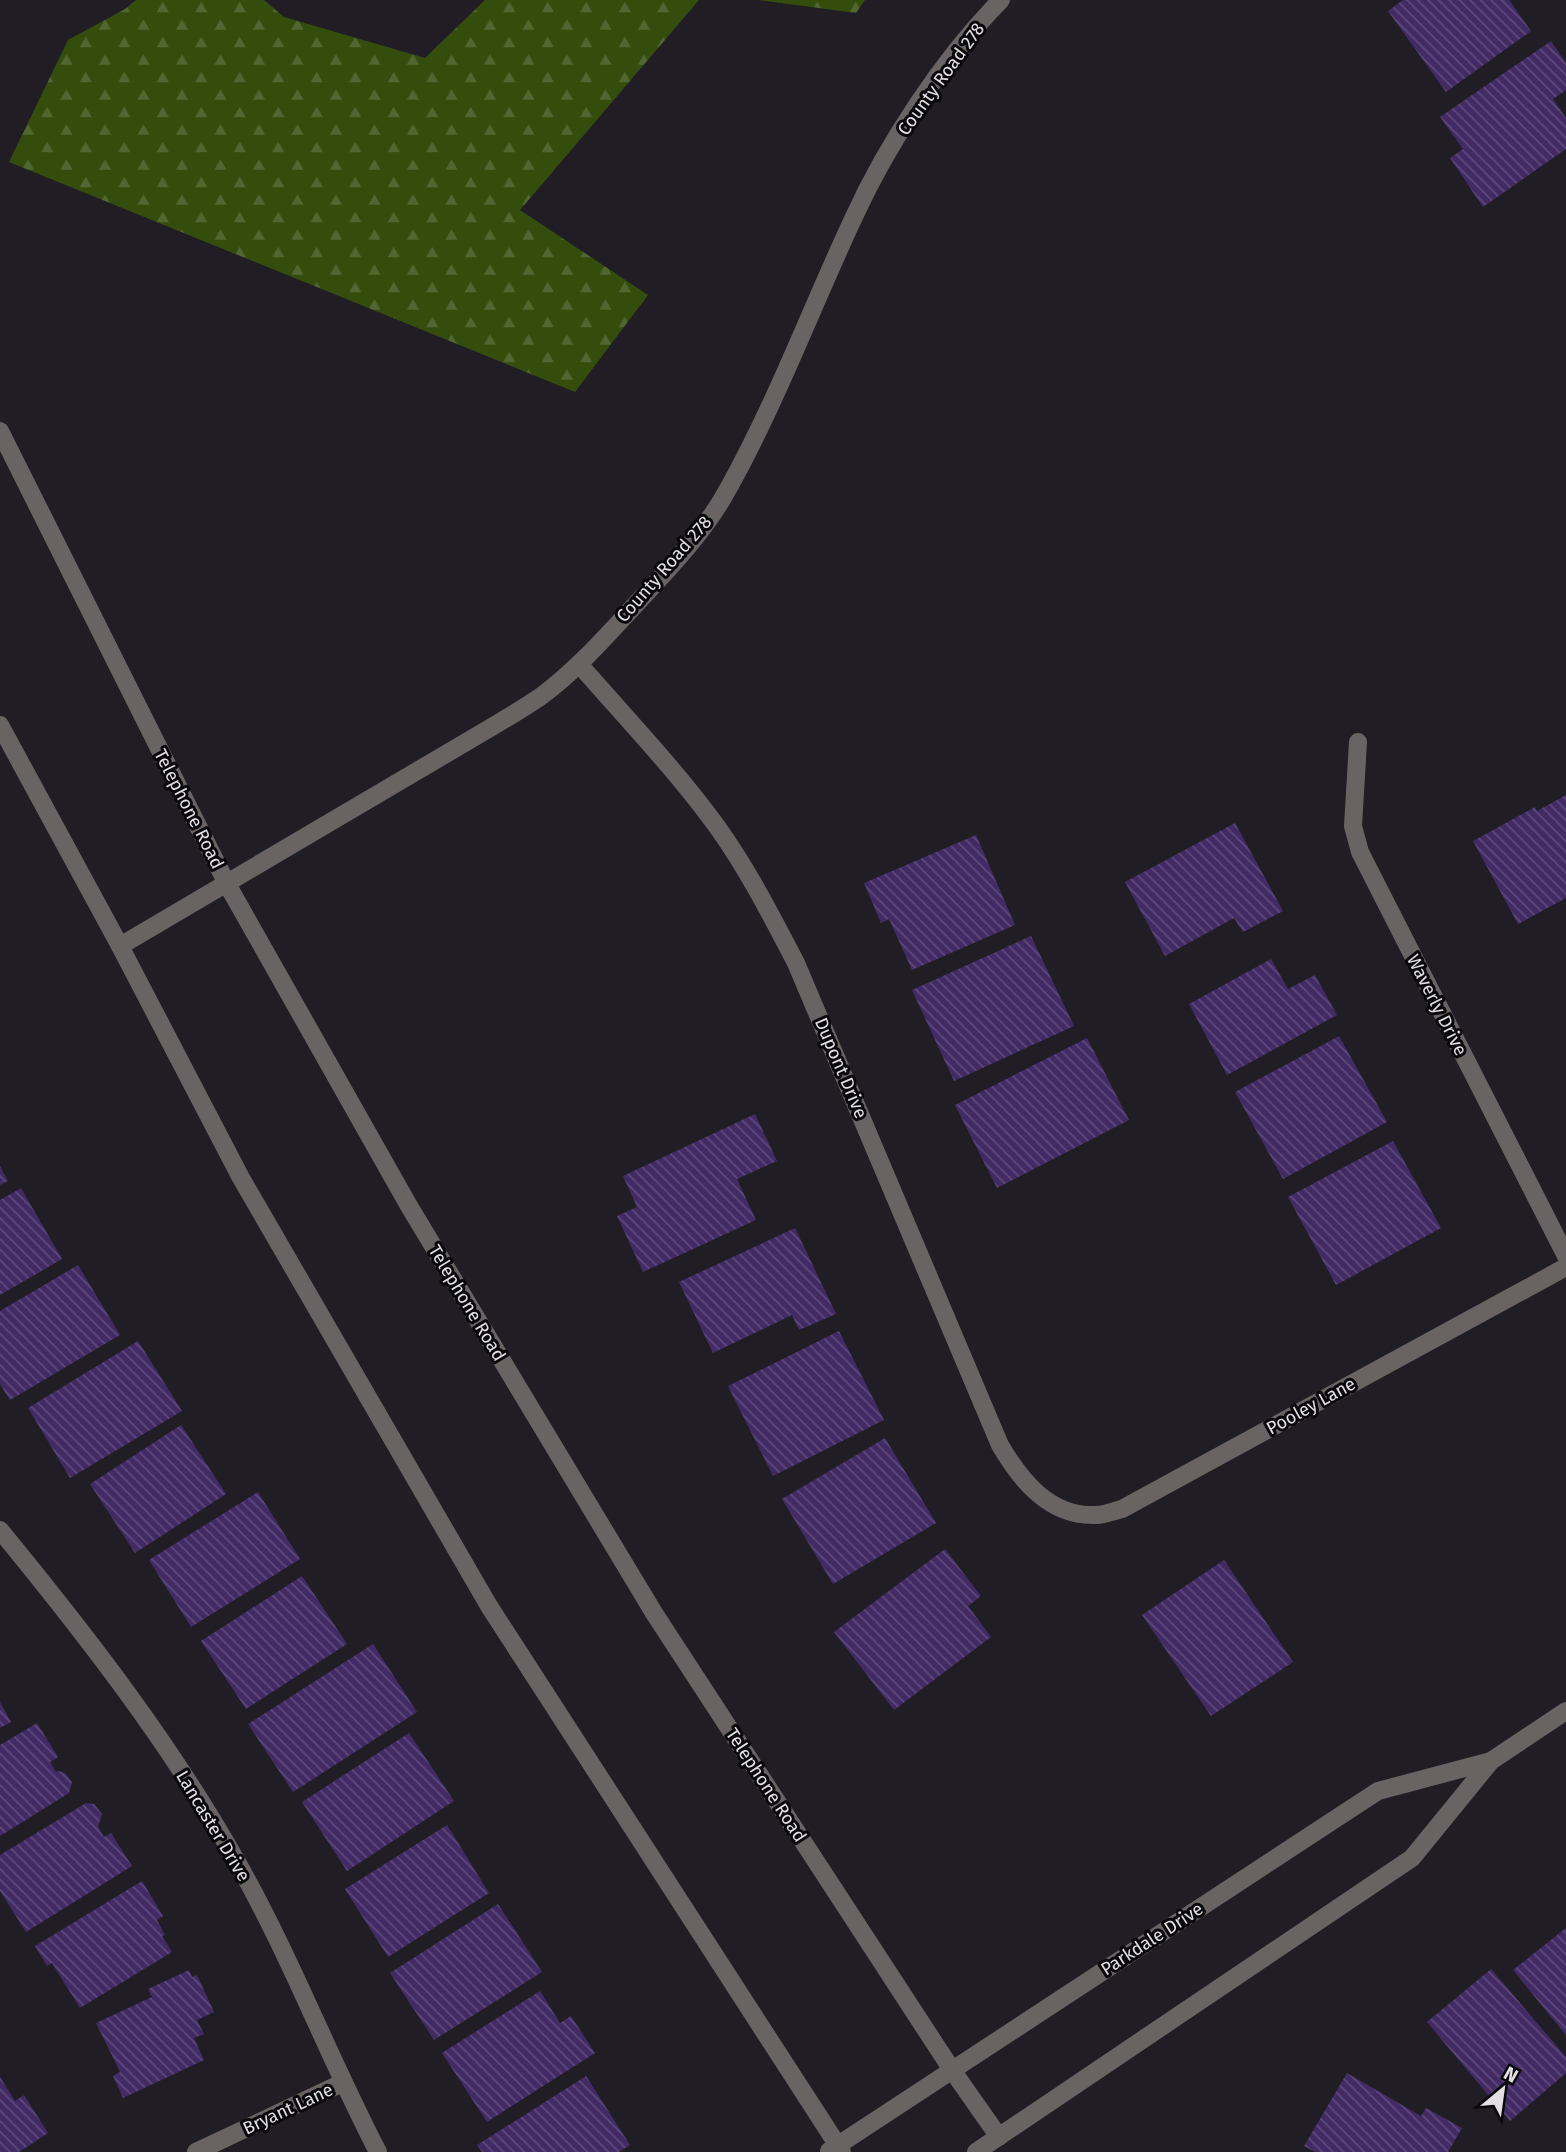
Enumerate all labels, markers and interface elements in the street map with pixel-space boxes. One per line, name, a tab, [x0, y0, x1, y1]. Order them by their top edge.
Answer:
street label: County Road 278	[893, 18, 989, 140]
street label: County Road 278	[612, 511, 716, 627]
street label: Telephone Road	[149, 745, 229, 873]
street label: Waverly Drive	[1402, 951, 1472, 1059]
street label: Dupont Drive	[810, 1014, 872, 1122]
street label: Telephone Road	[424, 1241, 510, 1365]
street label: Pooley Lane	[1263, 1373, 1359, 1439]
street label: Telephone Road	[721, 1724, 811, 1846]
street label: Lancaster Drive	[171, 1767, 255, 1885]
street label: Parkdale Drive	[1097, 1898, 1207, 1980]
north arrow	[1468, 2054, 1538, 2124]
text: N	[1500, 2061, 1522, 2088]
street label: Bryant Lane	[239, 2079, 337, 2139]

